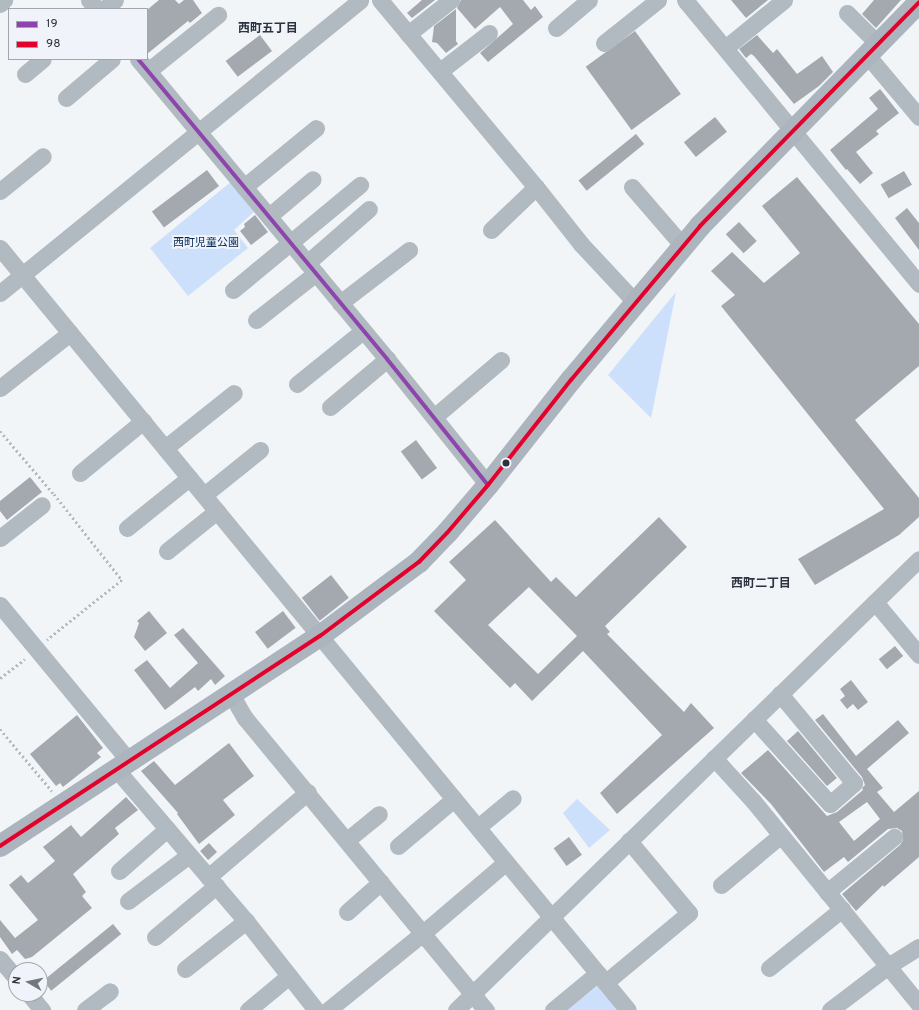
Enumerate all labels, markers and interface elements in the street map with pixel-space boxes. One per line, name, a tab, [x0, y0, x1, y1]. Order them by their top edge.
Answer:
legend	[8, 8, 148, 60]
text: 19	[46, 16, 58, 32]
district label: 西町五丁目	[238, 23, 298, 37]
text: 98	[46, 36, 61, 52]
park label: 西町児童公園	[173, 236, 239, 250]
unlabelled marker	[501, 458, 511, 468]
district label: 西町二丁目	[731, 578, 791, 592]
north arrow	[8, 962, 48, 1002]
text: N	[10, 975, 25, 985]

